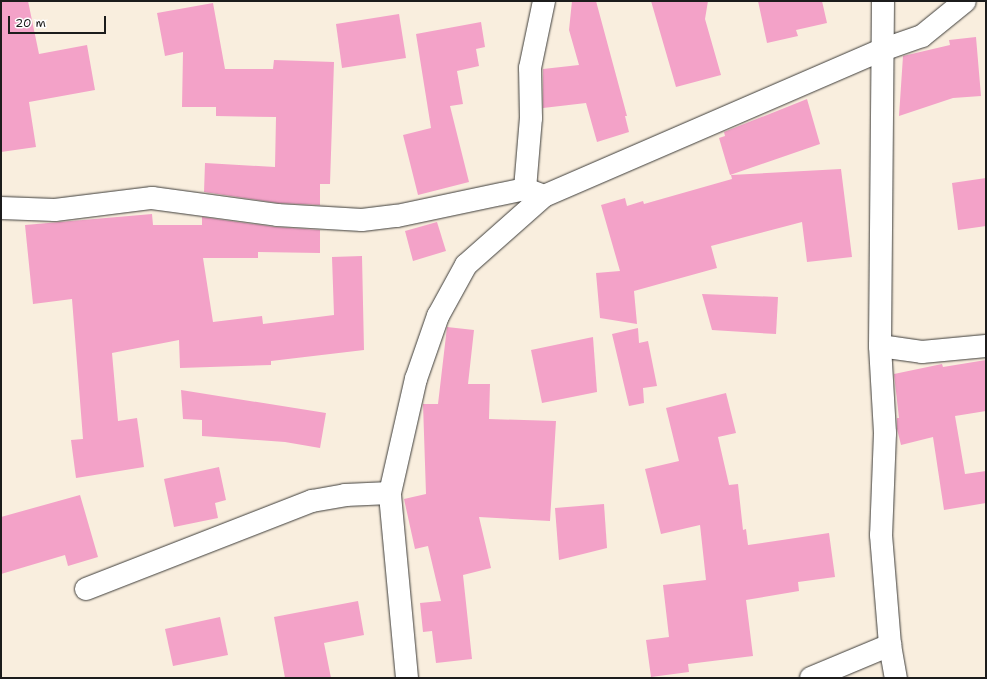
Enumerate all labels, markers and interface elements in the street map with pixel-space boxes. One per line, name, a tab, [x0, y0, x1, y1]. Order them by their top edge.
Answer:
scale bar	[10, 8, 108, 34]
text: 20 m	[15, 15, 46, 31]

